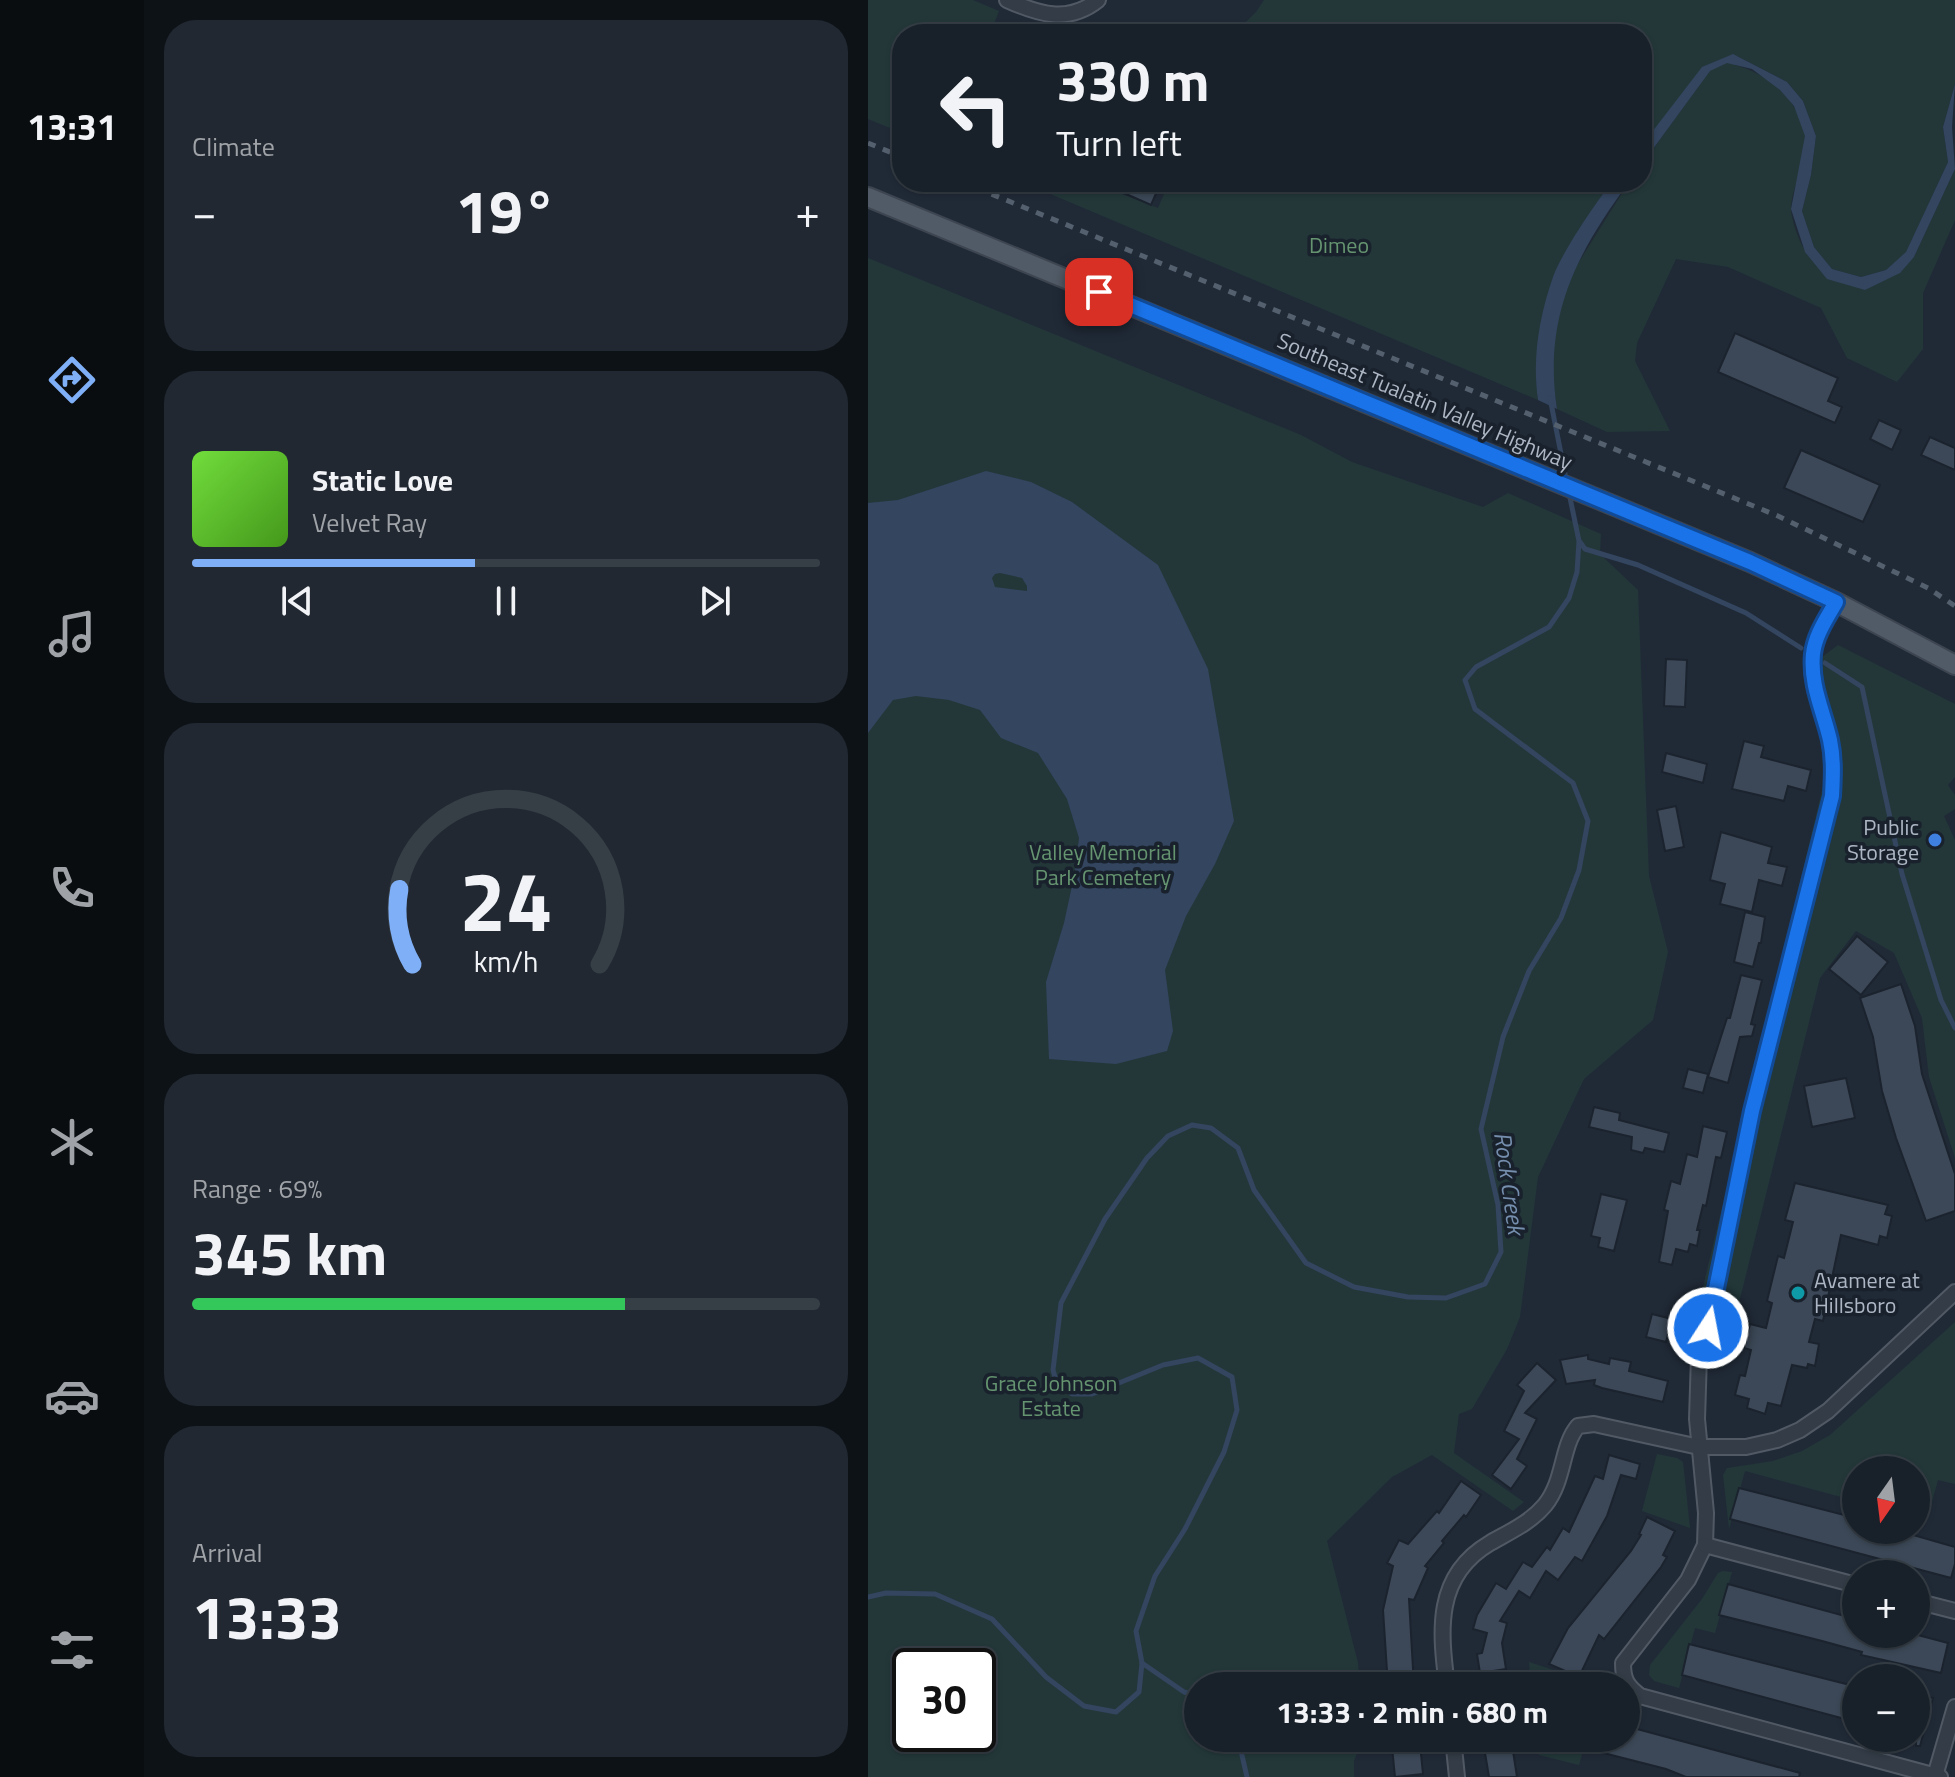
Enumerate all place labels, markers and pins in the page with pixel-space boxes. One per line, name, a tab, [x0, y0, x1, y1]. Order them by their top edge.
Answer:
pin	[1065, 258, 1133, 326]
place label: Public Storage	[1847, 810, 1919, 869]
marker: Public Storage	[1926, 831, 1944, 849]
place label: Avamere at Hillsboro	[1814, 1263, 1920, 1322]
marker: Avamere at Hillsboro	[1789, 1284, 1807, 1302]

